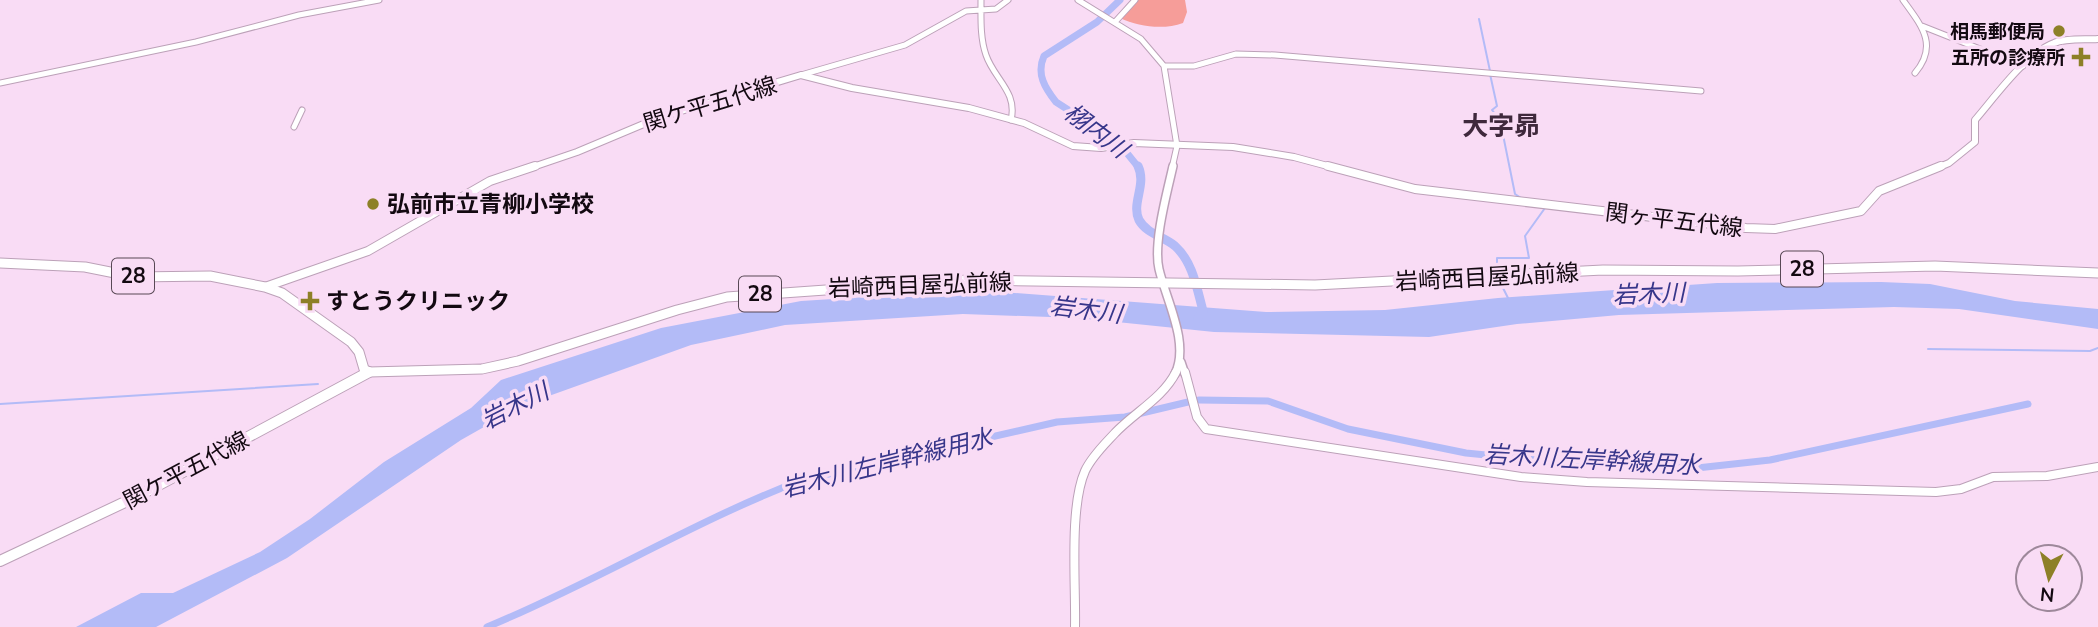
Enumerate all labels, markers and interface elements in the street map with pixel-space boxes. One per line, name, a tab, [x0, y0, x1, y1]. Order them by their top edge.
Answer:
place label: 相馬郵便局	[1950, 19, 2045, 45]
marker: 相馬郵便局	[2051, 23, 2067, 39]
place label: 五所の診療所	[1951, 45, 2065, 71]
marker: 五所の診療所	[2071, 47, 2091, 67]
street label: 関ケ平五代線	[640, 69, 781, 139]
water label: 栩内川	[1058, 97, 1137, 167]
district label: 大字昴	[1462, 109, 1540, 144]
place label: 弘前市立青柳小学校	[387, 189, 594, 220]
marker: 弘前市立青柳小学校	[365, 196, 381, 212]
street label: 関ヶ平五代線	[1604, 197, 1744, 244]
road number: 28	[1781, 252, 1823, 286]
street label: 岩崎西目屋弘前線	[1394, 257, 1580, 298]
road number: 28	[112, 258, 154, 294]
street label: 岩崎西目屋弘前線	[828, 267, 1013, 304]
road number: 28	[739, 276, 781, 312]
water label: 岩木川	[1612, 277, 1689, 311]
place label: すとうクリニック	[326, 286, 510, 317]
water label: 岩木川	[1048, 290, 1127, 331]
marker: すとうクリニック	[300, 291, 320, 311]
water label: 岩木川	[476, 374, 557, 437]
water label: 岩木川左岸幹線用水	[778, 421, 999, 505]
street label: 関ケ平五代線	[118, 424, 254, 517]
water label: 岩木川左岸幹線用水	[1483, 438, 1704, 482]
north arrow	[2014, 543, 2084, 613]
text: N	[2039, 580, 2056, 608]

